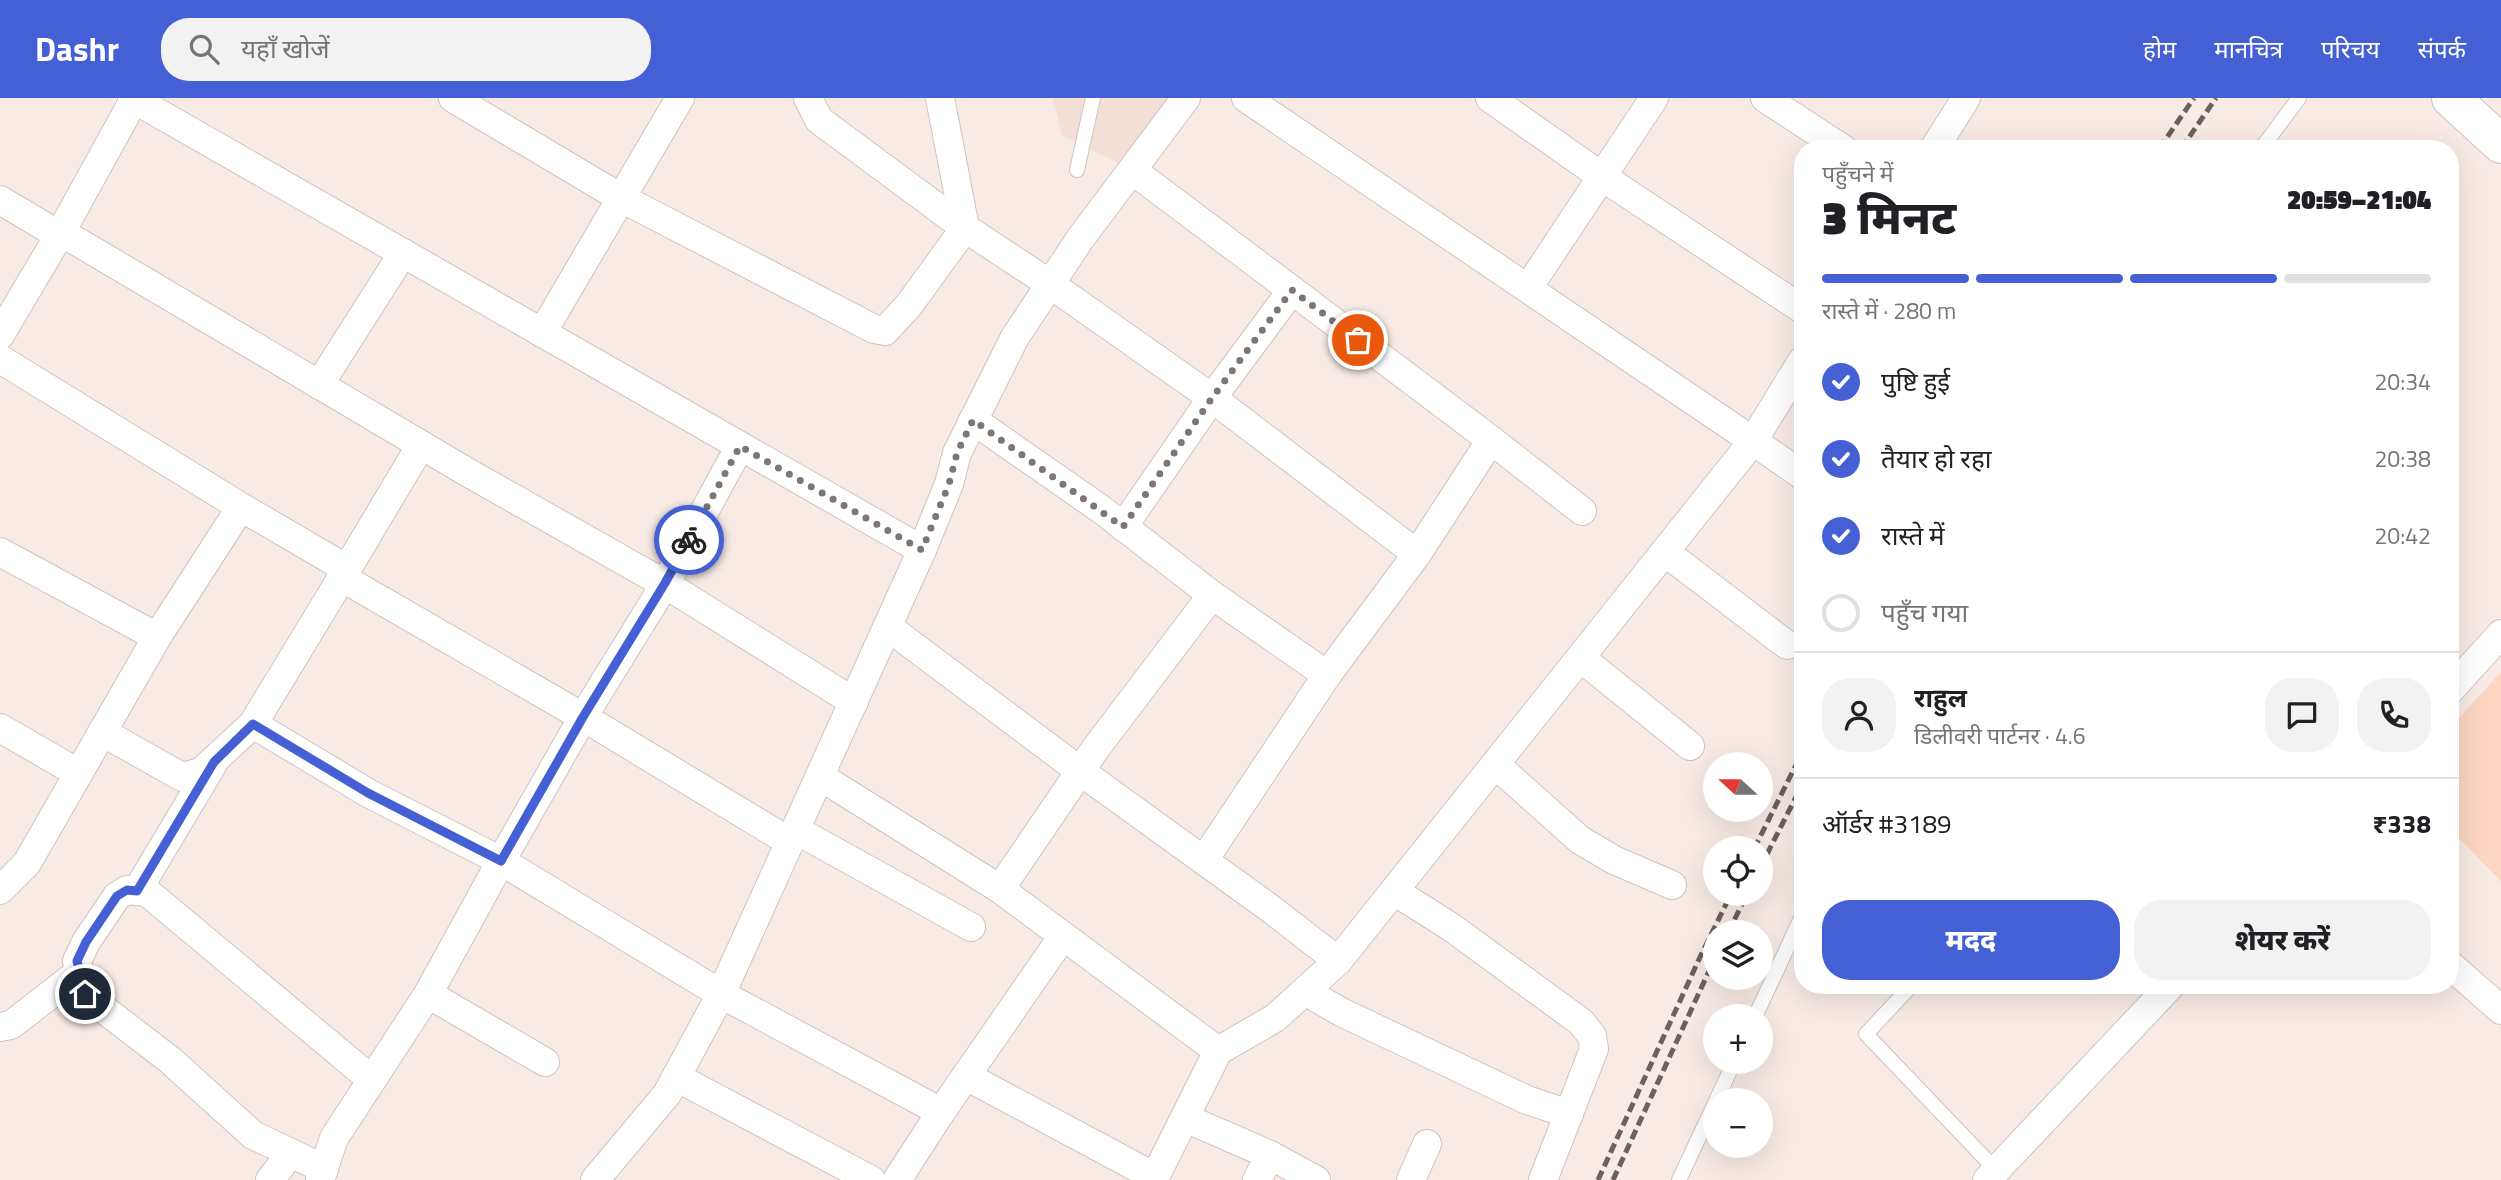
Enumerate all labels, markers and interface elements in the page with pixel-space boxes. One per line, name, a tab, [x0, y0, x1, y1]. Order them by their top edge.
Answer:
search box	[161, 18, 651, 81]
text: Dashr	[35, 24, 119, 74]
text: यहाँ खोजें	[241, 29, 330, 68]
icon: search	[185, 30, 223, 68]
text: होम	[2143, 31, 2176, 67]
text: मानचित्र	[2214, 31, 2283, 67]
text: परिचय	[2321, 31, 2380, 67]
text: संपर्क	[2418, 31, 2466, 67]
text: पहुँचने में	[1822, 156, 1893, 191]
text: 20:59–21:04	[2287, 180, 2431, 219]
text: 3 मिनट	[1822, 182, 1956, 252]
text: रास्ते में · 280 m	[1822, 293, 1956, 328]
pin	[1328, 310, 1388, 370]
icon: bag	[1339, 321, 1377, 359]
text: पुष्टि हुई	[1881, 362, 1950, 401]
icon: check	[1822, 363, 1860, 401]
text: 20:34	[2374, 364, 2431, 399]
text: तैयार हो रहा	[1881, 439, 1991, 478]
icon: check	[1822, 440, 1860, 478]
text: 20:38	[2374, 441, 2431, 476]
courier	[654, 505, 724, 575]
text: रास्ते में	[1881, 516, 1945, 555]
icon: check	[1822, 517, 1860, 555]
text: 20:42	[2374, 518, 2431, 553]
icon: bike	[670, 521, 708, 559]
text: पहुँच गया	[1881, 593, 1968, 632]
button: person	[1822, 678, 1896, 752]
text: राहुल	[1914, 678, 1967, 717]
button: chat	[2265, 678, 2339, 752]
button: phone	[2357, 678, 2431, 752]
text: डिलीवरी पार्टनर · 4.6	[1914, 718, 2086, 753]
north arrow	[1703, 752, 1773, 822]
map controls	[1703, 752, 1773, 1158]
text: ऑर्डर #3189	[1822, 804, 1952, 843]
text: ₹338	[2372, 804, 2431, 843]
button: locate	[1703, 836, 1773, 906]
button: मदद	[1822, 900, 2120, 980]
button: शेयर करें	[2134, 900, 2431, 980]
button: layers	[1703, 920, 1773, 990]
pin	[55, 964, 115, 1024]
icon: home	[66, 975, 104, 1013]
button: +	[1703, 1004, 1773, 1074]
button: −	[1703, 1088, 1773, 1158]

